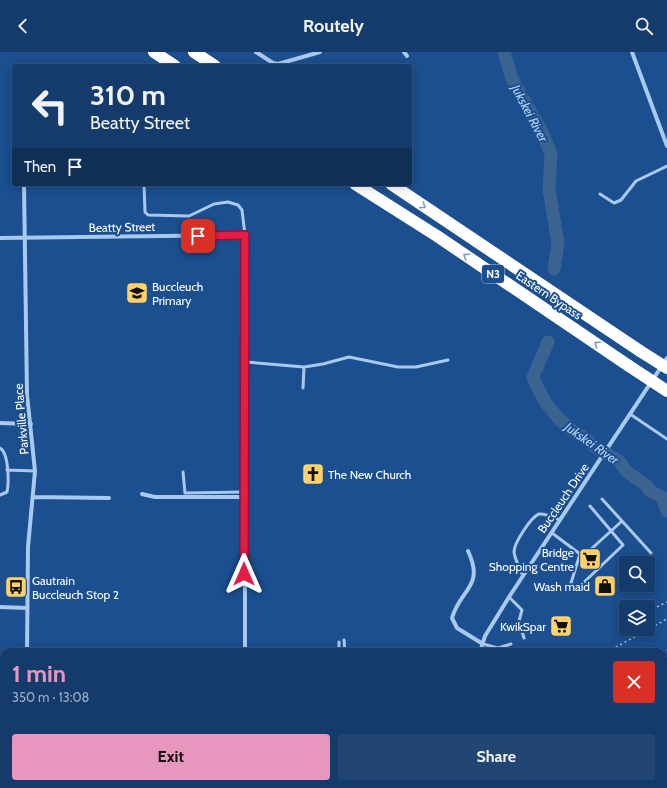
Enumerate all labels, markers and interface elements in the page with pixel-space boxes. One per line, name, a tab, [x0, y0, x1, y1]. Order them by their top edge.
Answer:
icon: back	[12, 15, 34, 37]
text: Routely	[303, 15, 364, 37]
icon: search	[633, 15, 655, 37]
text: 310 m	[90, 78, 166, 112]
icon: left	[24, 80, 76, 132]
water label: Jukskei River	[508, 81, 552, 145]
text: Beatty Street	[90, 112, 190, 134]
icon: arrive	[64, 156, 86, 178]
text: Then	[24, 158, 56, 176]
one-way arrow	[419, 201, 426, 209]
street label: Beatty Street	[89, 219, 155, 235]
pin	[181, 219, 215, 253]
icon: arrive	[187, 225, 209, 247]
one-way arrow	[463, 253, 470, 261]
road number: N3	[482, 265, 504, 283]
street label: Eastern Bypass	[513, 268, 585, 323]
place label: Buccleuch Primary	[152, 279, 203, 308]
school or university icon: Buccleuch Primary	[124, 280, 150, 306]
one-way arrow	[594, 342, 601, 349]
street label: Parkville Place	[10, 383, 32, 455]
water label: Jukskei River	[561, 418, 623, 468]
street label: Buccleuch Drive	[534, 460, 592, 536]
church icon: The New Church	[300, 461, 326, 487]
place label: The New Church	[328, 467, 411, 482]
place label: Bridge Shopping Centre	[489, 545, 574, 574]
supermarket icon: Bridge Shopping Centre	[577, 546, 603, 572]
position arrow	[223, 553, 265, 595]
map controls	[619, 556, 655, 636]
button: search	[619, 556, 655, 592]
place label: Gautrain Buccleuch Stop 2	[32, 573, 119, 602]
shop icon: Wash maid	[592, 573, 618, 599]
bus stop icon: Gautrain Buccleuch Stop 2	[3, 574, 29, 600]
place label: Wash maid	[534, 579, 590, 594]
button: layers	[619, 600, 655, 636]
supermarket icon: KwikSpar	[548, 613, 574, 639]
place label: KwikSpar	[500, 619, 546, 634]
text: 1 min	[12, 659, 66, 688]
button: close	[613, 661, 655, 703]
text: 350 m · 13:08	[12, 689, 89, 705]
button: Exit	[12, 734, 330, 780]
button: Share	[338, 734, 655, 780]

